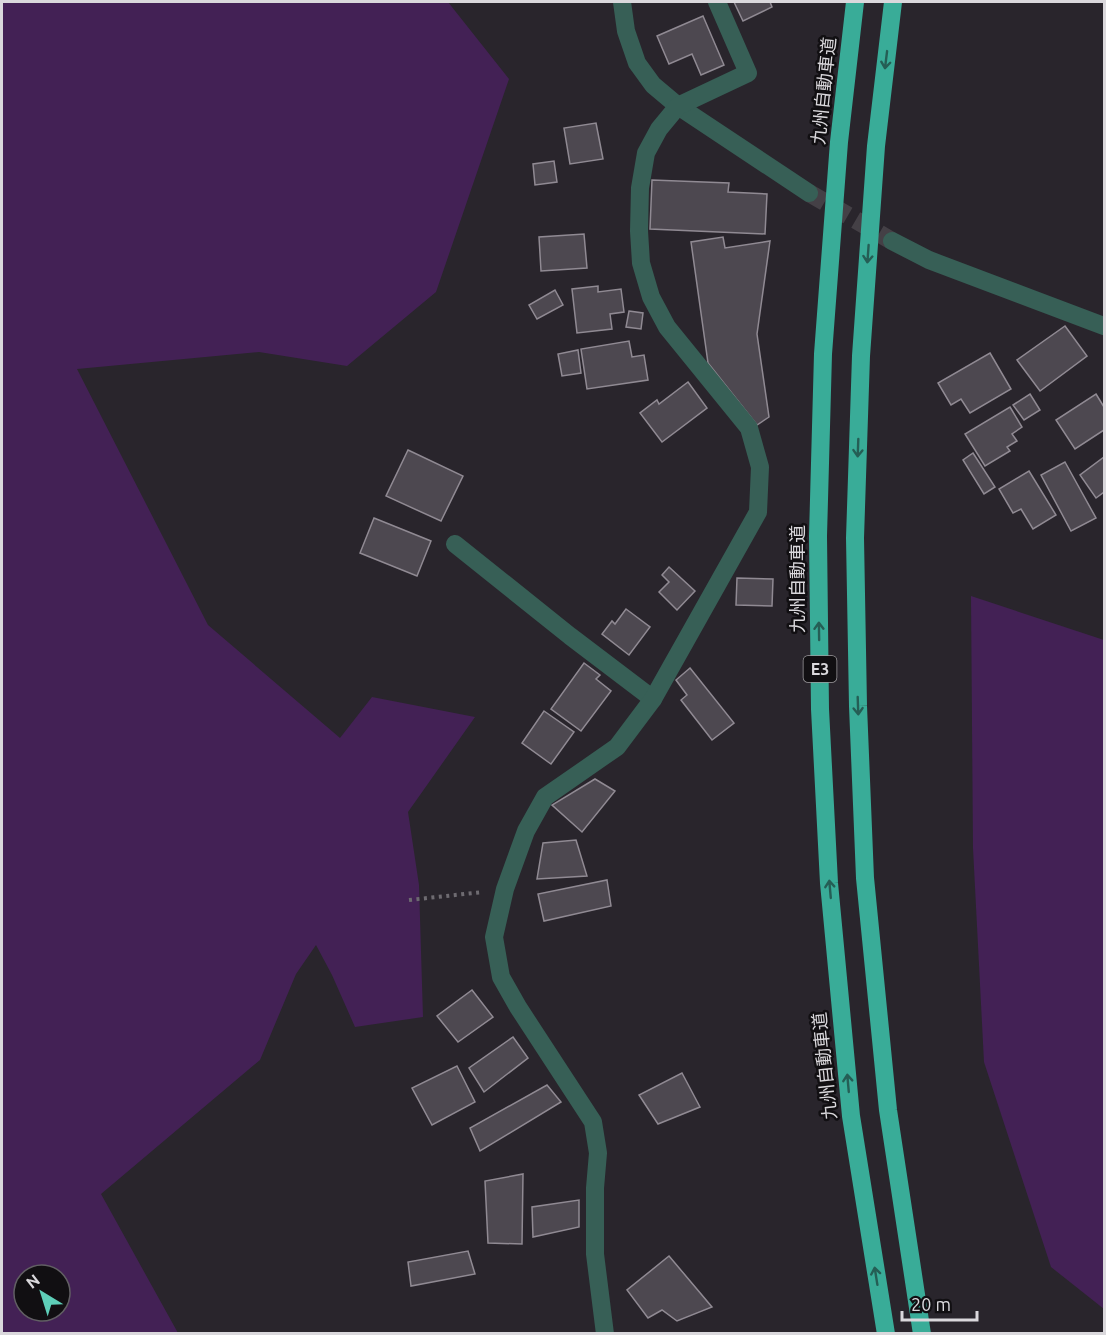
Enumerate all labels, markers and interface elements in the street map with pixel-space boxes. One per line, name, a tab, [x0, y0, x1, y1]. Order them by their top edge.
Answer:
street label: 九州自動車道	[807, 36, 839, 146]
one-way arrow	[880, 49, 891, 69]
one-way arrow	[863, 243, 874, 263]
one-way arrow	[853, 438, 864, 458]
street label: 九州自動車道	[787, 525, 807, 633]
one-way arrow	[813, 622, 825, 642]
road number: E3	[804, 656, 836, 682]
one-way arrow	[852, 696, 864, 716]
one-way arrow	[824, 879, 835, 899]
street label: 九州自動車道	[808, 1011, 840, 1121]
one-way arrow	[842, 1073, 853, 1093]
north arrow	[12, 1263, 72, 1323]
one-way arrow	[871, 1266, 882, 1286]
text: N	[23, 1270, 43, 1292]
scale bar	[902, 1284, 977, 1322]
text: 20 m	[911, 1294, 951, 1314]

